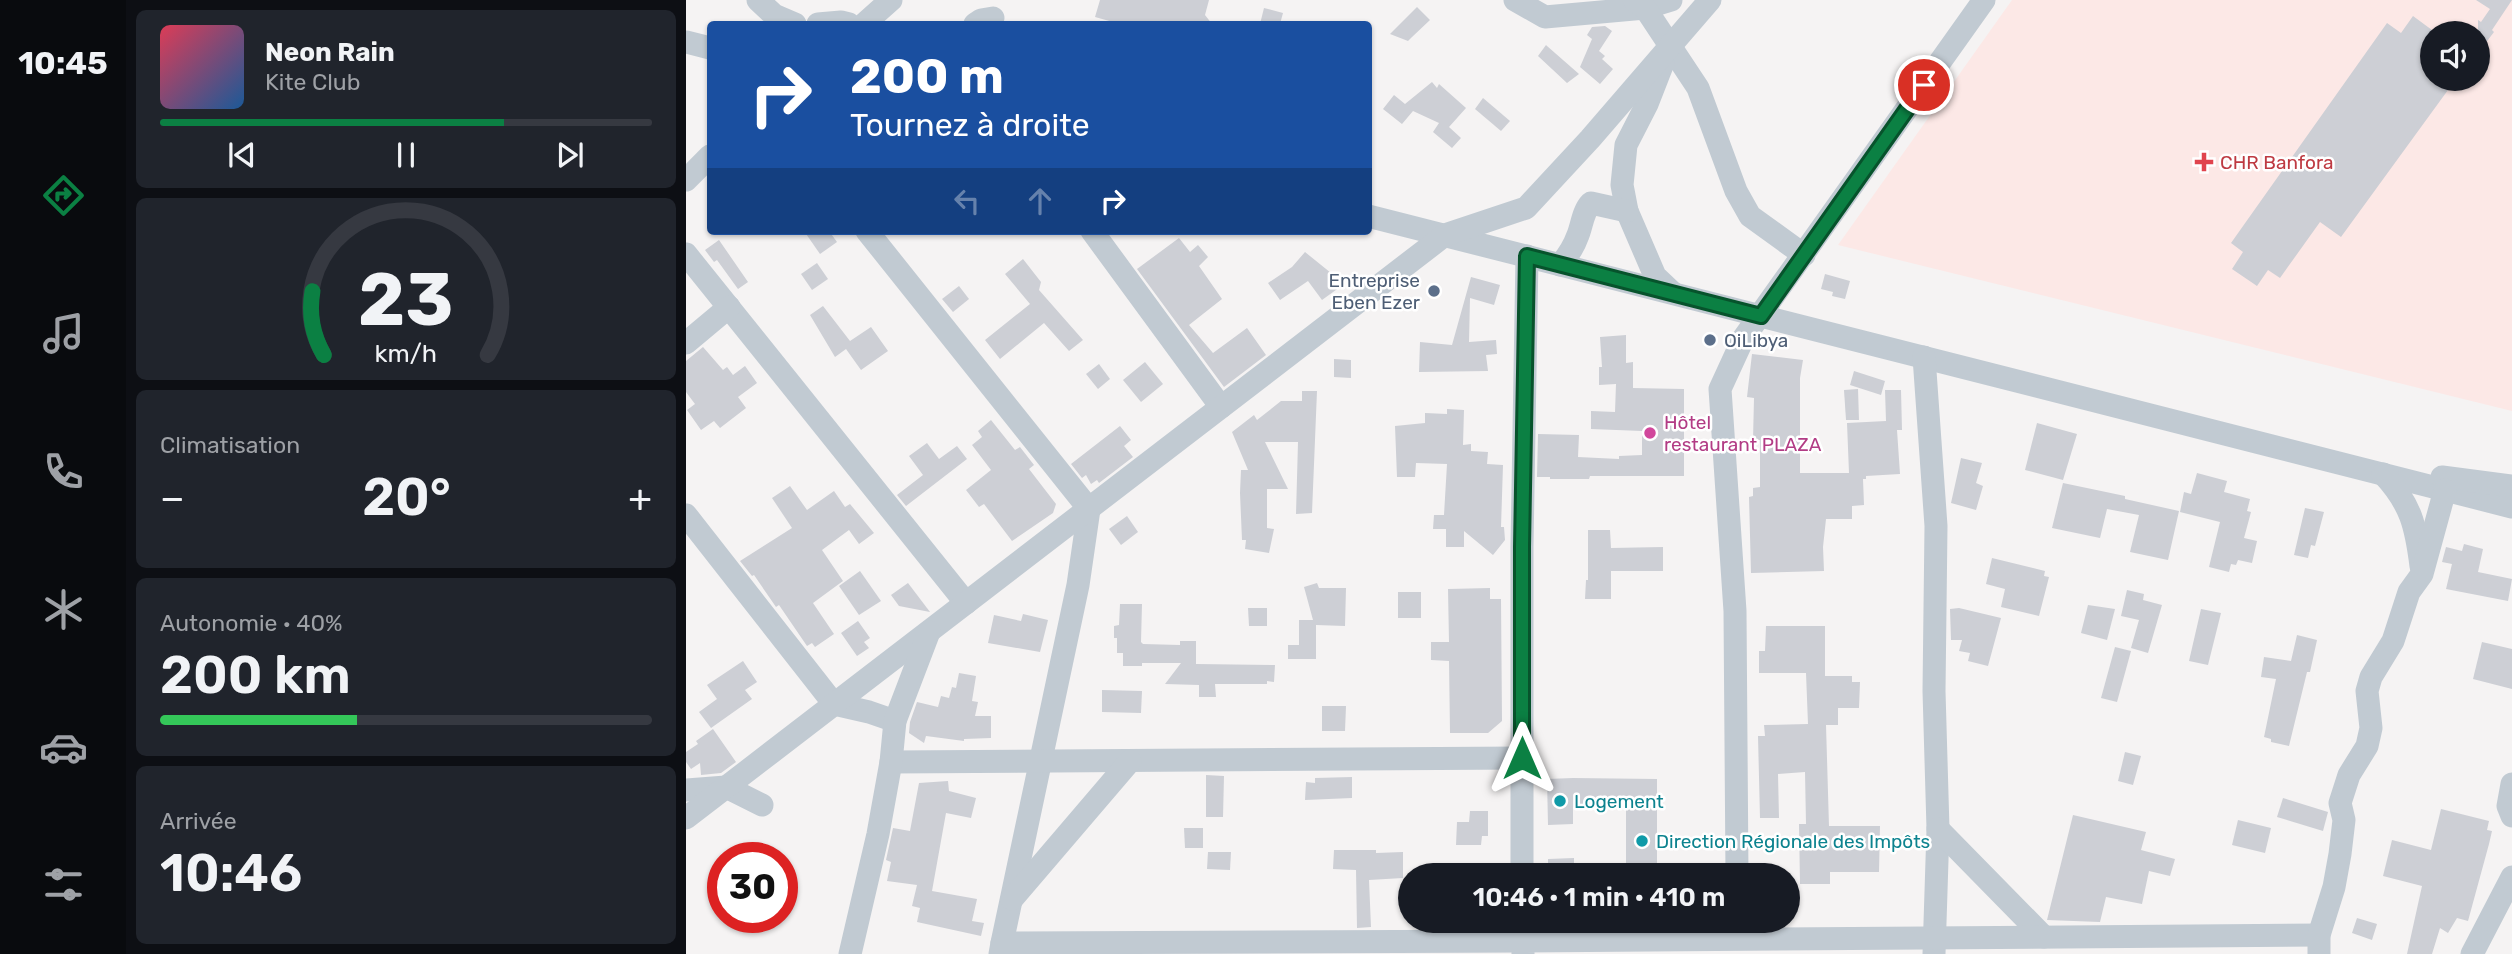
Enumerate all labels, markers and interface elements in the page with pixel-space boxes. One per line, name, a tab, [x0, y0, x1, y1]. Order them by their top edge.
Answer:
map controls	[2420, 21, 2490, 91]
button: sound	[2420, 21, 2490, 91]
text: Neon Rain	[265, 37, 395, 68]
text: 10:45	[18, 44, 108, 82]
text: 200 m	[850, 47, 1004, 105]
icon: right	[735, 49, 826, 140]
pin	[1894, 55, 1954, 115]
icon: arrive	[1905, 66, 1943, 104]
text: Kite Club	[265, 68, 360, 96]
text: Tournez à droite	[850, 106, 1090, 144]
icon: previous	[223, 136, 261, 174]
icon: pause	[387, 136, 425, 174]
icon: next	[551, 136, 589, 174]
place label: CHR Banfora	[2220, 151, 2333, 174]
marker: CHR Banfora	[2194, 152, 2214, 172]
icon: directions	[39, 171, 88, 220]
icon: left	[948, 182, 986, 220]
icon: ahead	[1021, 182, 1059, 220]
icon: right	[1094, 182, 1132, 220]
text: 23	[358, 257, 454, 343]
place label: Entreprise Eben Ezer	[1329, 269, 1421, 314]
marker: Entreprise Eben Ezer	[1426, 283, 1442, 299]
icon: music	[39, 309, 88, 358]
place label: OiLibya	[1724, 329, 1788, 352]
marker: OiLibya	[1702, 332, 1718, 348]
text: km/h	[375, 339, 437, 368]
place label: Hôtel restaurant PLAZA	[1664, 411, 1822, 456]
marker: Hôtel restaurant PLAZA	[1642, 425, 1658, 441]
text: Climatisation	[160, 431, 300, 459]
icon: phone	[39, 447, 88, 496]
text: 20°	[362, 466, 451, 528]
text: −	[160, 475, 185, 521]
text: +	[628, 475, 652, 521]
icon: climate	[39, 585, 88, 634]
text: Autonomie · 40%	[160, 609, 343, 637]
text: 200 km	[160, 644, 351, 706]
position arrow	[1485, 721, 1559, 795]
icon: car	[39, 723, 88, 772]
place label: Logement	[1574, 790, 1664, 813]
marker: Logement	[1552, 793, 1568, 809]
text: Arrivée	[160, 807, 237, 835]
place label: Direction Régionale des Impôts	[1656, 830, 1930, 853]
marker: Direction Régionale des Impôts	[1634, 833, 1650, 849]
text: 10:46	[160, 842, 302, 904]
speed limit sign: 30	[707, 842, 798, 933]
icon: filters	[39, 860, 88, 909]
text: 10:46 · 1 min · 410 m	[1473, 882, 1725, 913]

